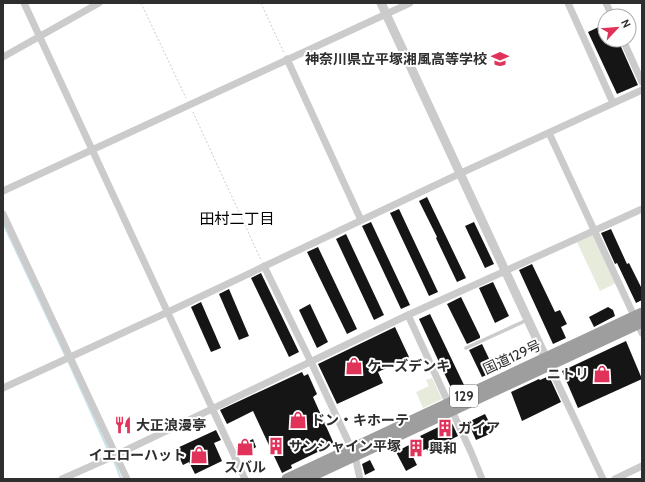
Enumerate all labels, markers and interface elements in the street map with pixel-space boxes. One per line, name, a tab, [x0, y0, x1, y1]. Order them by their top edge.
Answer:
north arrow	[597, 8, 637, 48]
text: N	[618, 17, 634, 30]
school or university icon: 神奈川県立平塚湘風高等学校	[490, 49, 510, 69]
place label: 神奈川県立平塚湘風高等学校	[305, 50, 487, 68]
district label: 田村二丁目	[199, 210, 275, 228]
street label: 国道129号	[480, 336, 544, 378]
shop icon: ケーズデンキ	[344, 356, 364, 376]
place label: ケーズデンキ	[367, 357, 450, 375]
shop icon: ニトリ	[592, 364, 612, 384]
place label: ニトリ	[547, 365, 589, 383]
road number: 129	[450, 385, 478, 407]
shop icon: ドン・キホーテ	[288, 410, 308, 430]
place label: ドン・キホーテ	[311, 411, 409, 429]
restaurant icon: 大正浪漫亭	[113, 415, 133, 435]
place label: 大正浪漫亭	[136, 416, 206, 434]
building icon: ガイア	[435, 418, 455, 438]
place label: ガイア	[458, 419, 500, 437]
building icon: サンシャイン平塚	[266, 436, 286, 456]
shop icon: スバル	[235, 437, 255, 457]
place label: サンシャイン平塚	[289, 437, 401, 455]
building icon: 興和	[406, 438, 426, 458]
place label: 興和	[429, 439, 457, 457]
shop icon: イエローハット	[189, 445, 209, 465]
place label: イエローハット	[88, 446, 186, 464]
place label: スバル	[224, 458, 266, 476]

